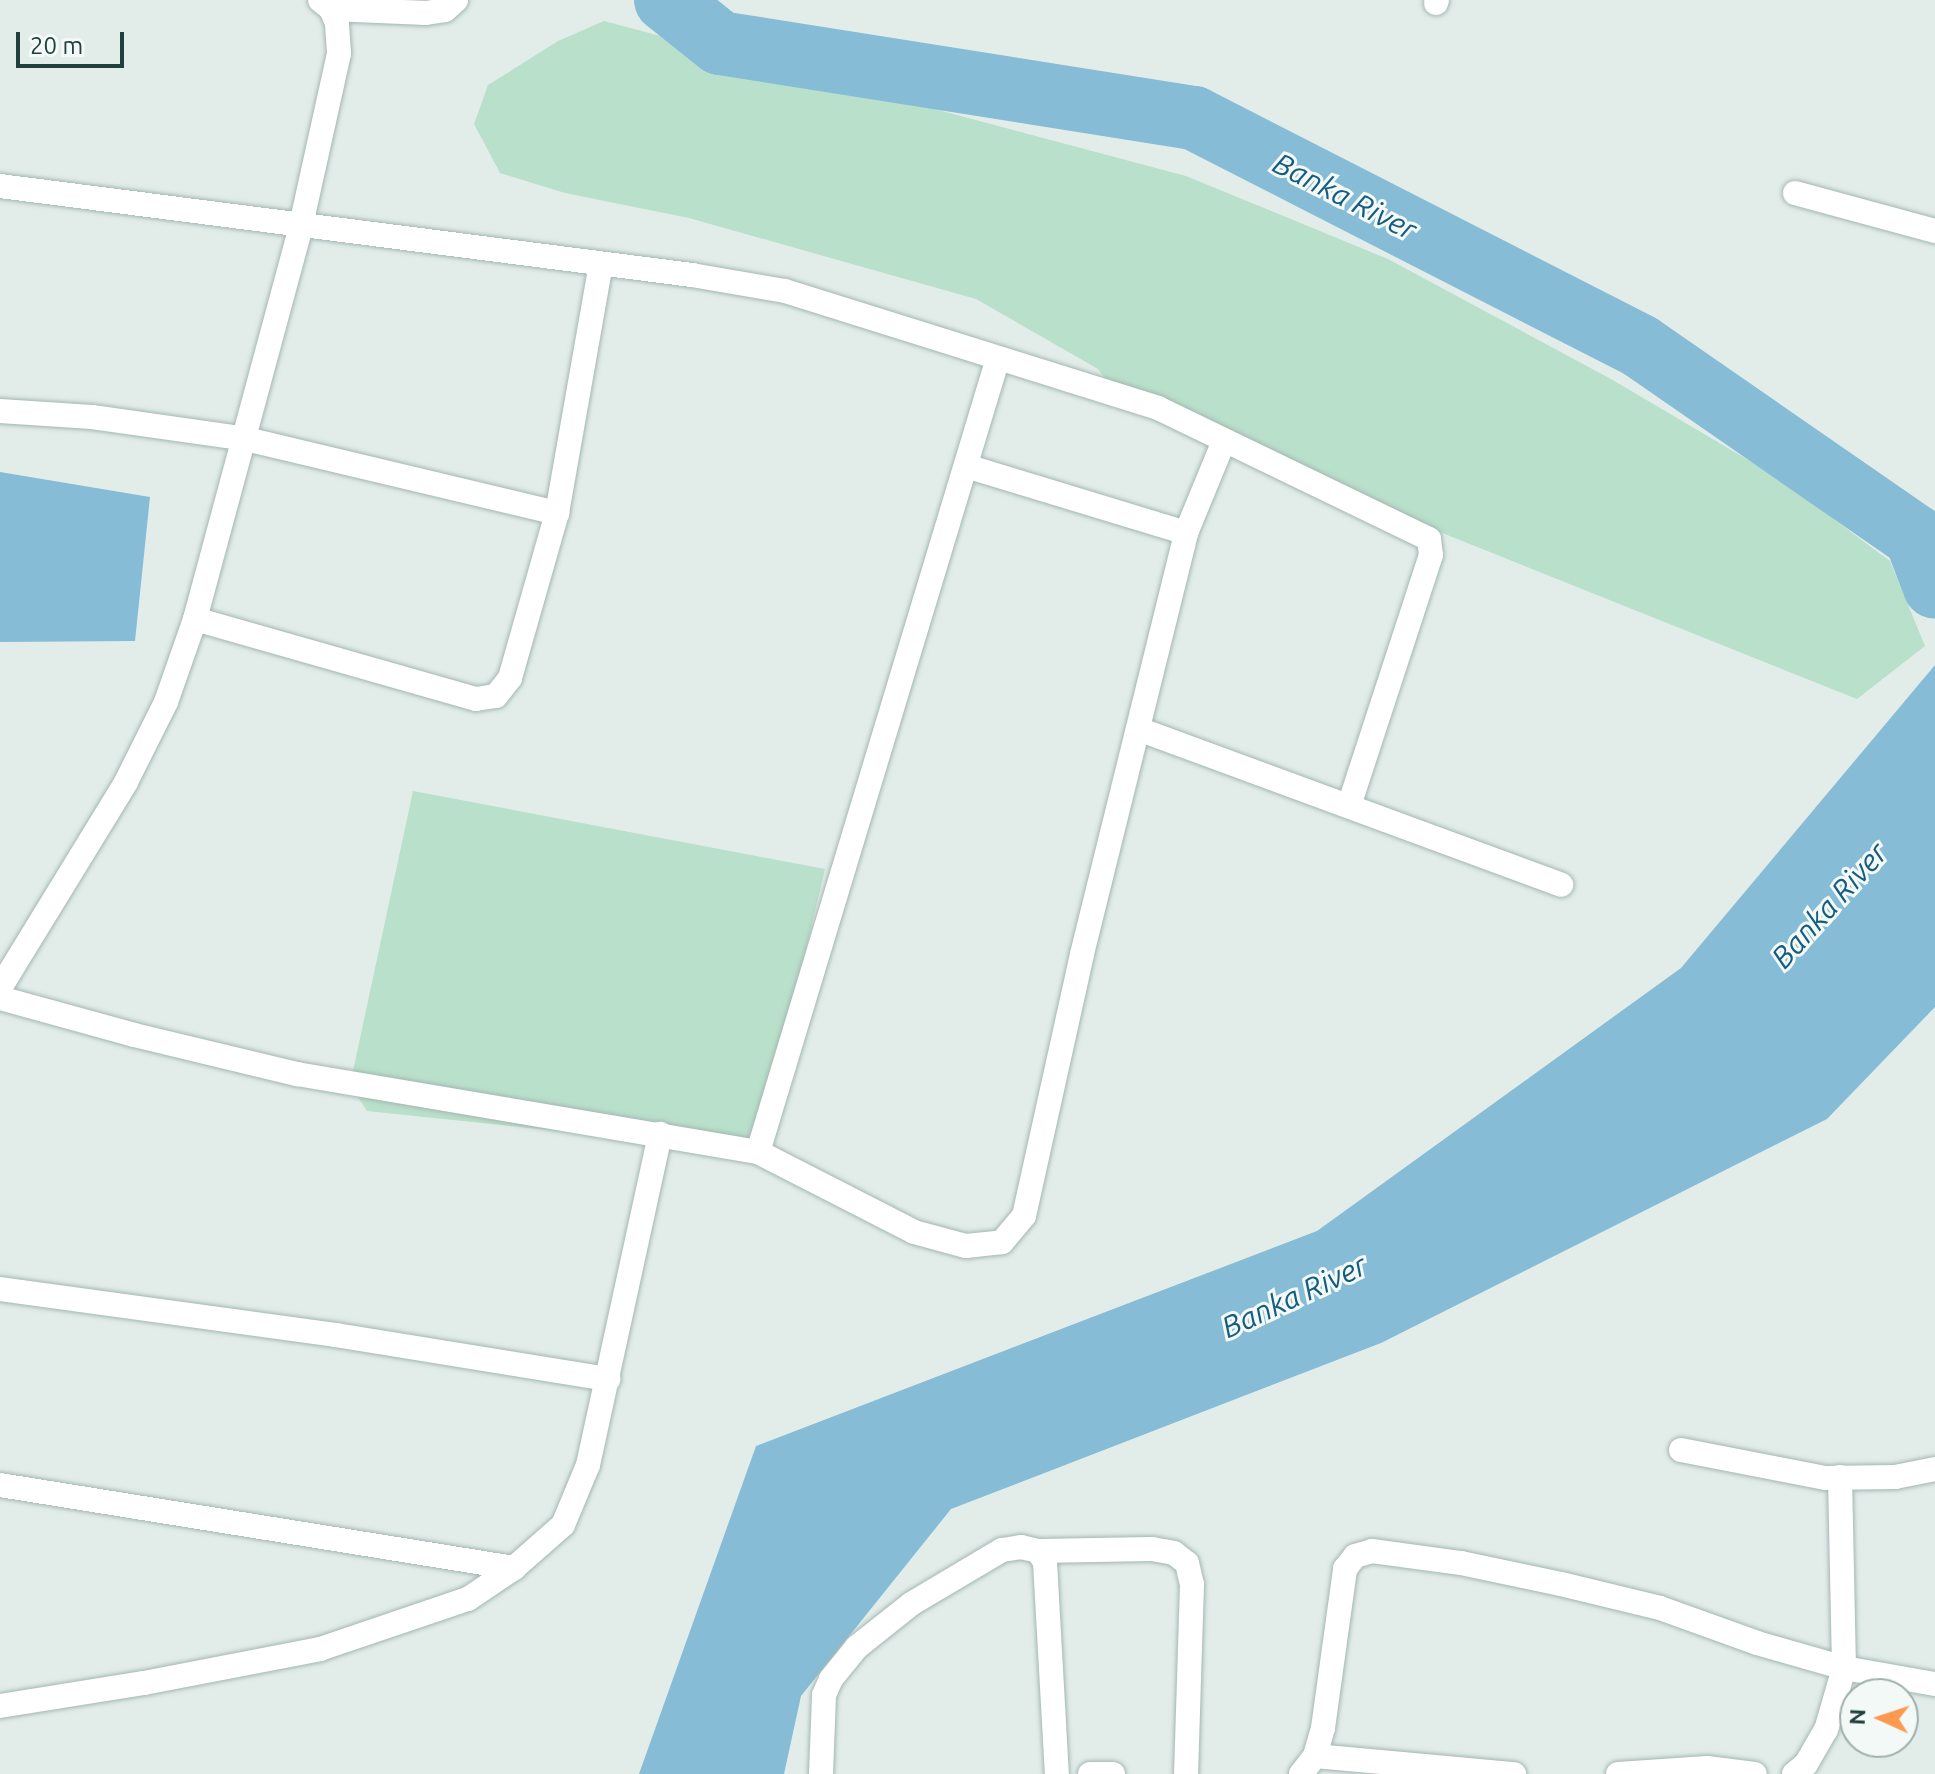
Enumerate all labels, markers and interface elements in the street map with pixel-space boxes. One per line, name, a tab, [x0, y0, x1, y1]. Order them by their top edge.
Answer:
scale bar	[20, 16, 128, 66]
text: 20 m	[30, 32, 83, 59]
water label: Banka River	[1267, 145, 1423, 247]
water label: Banka River	[1763, 835, 1895, 975]
water label: Banka River	[1216, 1247, 1372, 1345]
north arrow	[1839, 1678, 1919, 1758]
text: N	[1844, 1708, 1869, 1726]

